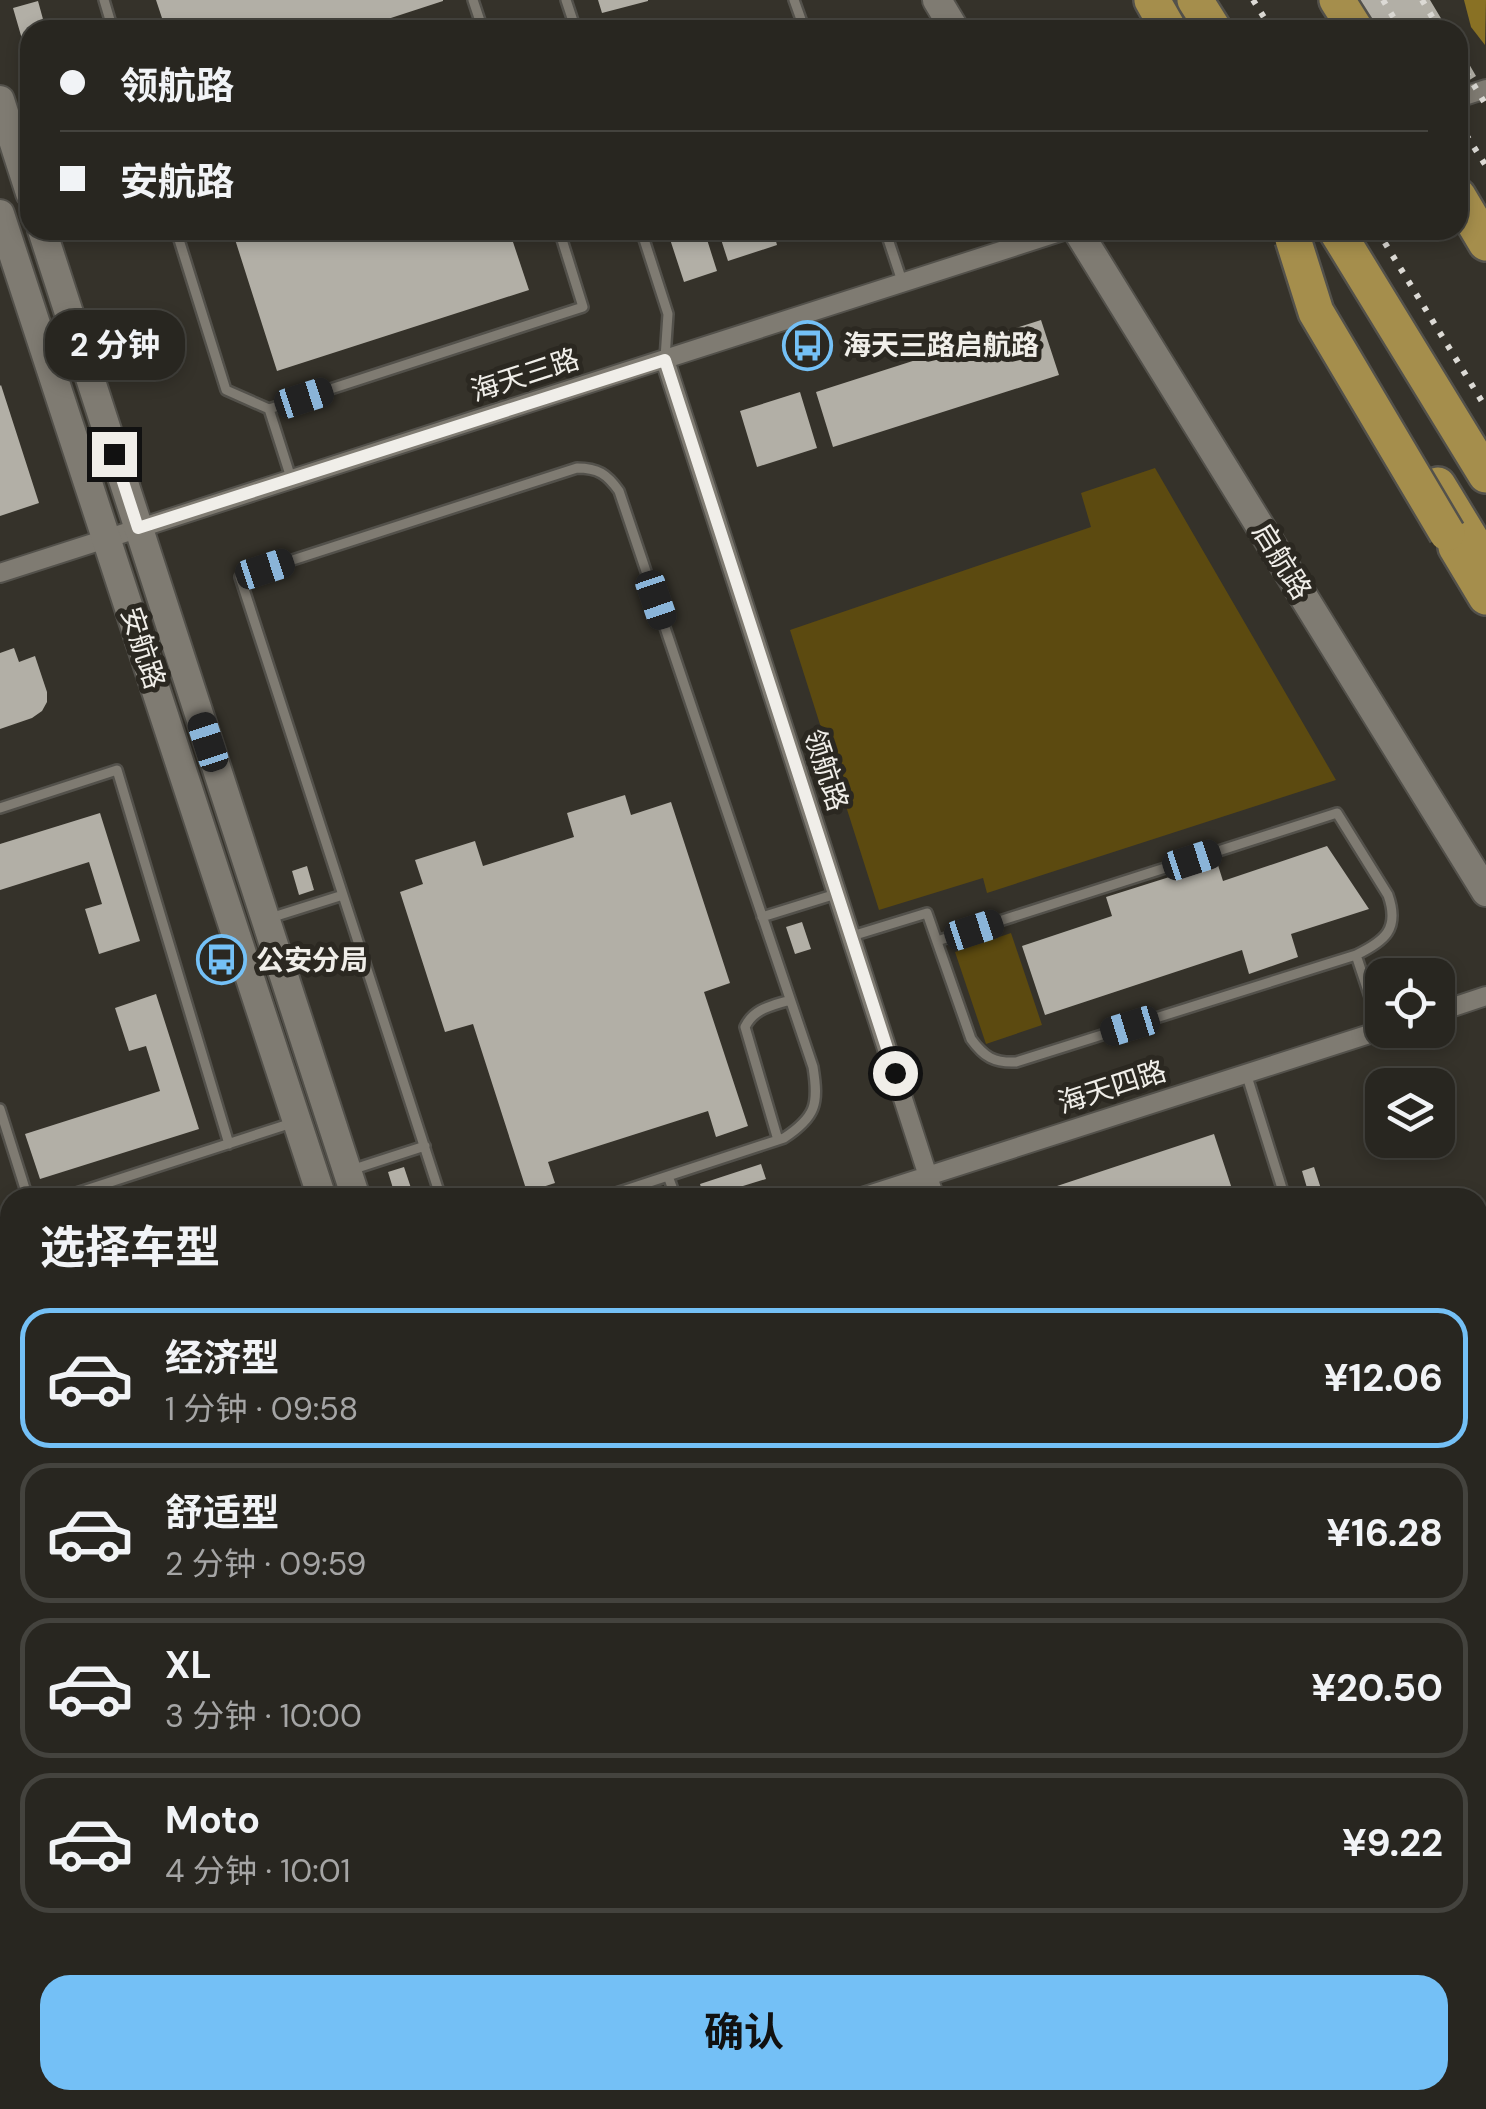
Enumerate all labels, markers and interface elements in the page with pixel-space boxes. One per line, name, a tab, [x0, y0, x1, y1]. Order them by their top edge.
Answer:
text: 领航路	[120, 61, 234, 111]
text: 安航路	[120, 157, 234, 207]
callout: 2 分钟	[44, 309, 184, 379]
bus stop icon: 海天三路启航路	[782, 319, 834, 371]
text: 2 分钟	[70, 324, 160, 366]
place label: 海天三路启航路	[843, 327, 1039, 364]
street label: 海天三路	[466, 340, 584, 410]
car	[271, 374, 337, 422]
route end	[92, 432, 137, 477]
street label: 启航路	[1244, 516, 1320, 606]
car	[232, 545, 298, 593]
car	[632, 567, 680, 633]
street label: 安航路	[112, 602, 174, 694]
car	[184, 709, 232, 775]
street label: 领航路	[795, 724, 857, 816]
car	[1159, 836, 1225, 884]
car	[941, 906, 1007, 954]
bus stop icon: 公安分局	[195, 934, 247, 986]
place label: 公安分局	[256, 942, 368, 979]
map controls	[1365, 958, 1455, 1158]
button: locate	[1365, 958, 1455, 1048]
car	[1097, 1003, 1163, 1049]
route start	[873, 1051, 918, 1096]
street label: 海天四路	[1053, 1052, 1171, 1122]
button: layers	[1365, 1068, 1455, 1158]
text: 选择车型	[40, 1218, 220, 1277]
icon: car	[45, 1333, 135, 1423]
text: 经济型	[165, 1333, 279, 1383]
text: ¥12.06	[1324, 1353, 1443, 1403]
text: 1 分钟 · 09:58	[165, 1388, 358, 1430]
icon: car	[45, 1488, 135, 1578]
text: 舒适型	[165, 1488, 279, 1538]
text: ¥16.28	[1326, 1508, 1443, 1558]
text: 2 分钟 · 09:59	[165, 1543, 366, 1585]
text: XL	[165, 1640, 212, 1690]
icon: car	[45, 1643, 135, 1733]
text: ¥20.50	[1311, 1663, 1443, 1713]
text: 3 分钟 · 10:00	[165, 1695, 362, 1737]
text: Moto	[165, 1795, 260, 1845]
icon: car	[45, 1798, 135, 1888]
text: ¥9.22	[1342, 1818, 1443, 1868]
text: 4 分钟 · 10:01	[165, 1850, 351, 1892]
button: 确认	[40, 1975, 1448, 2090]

